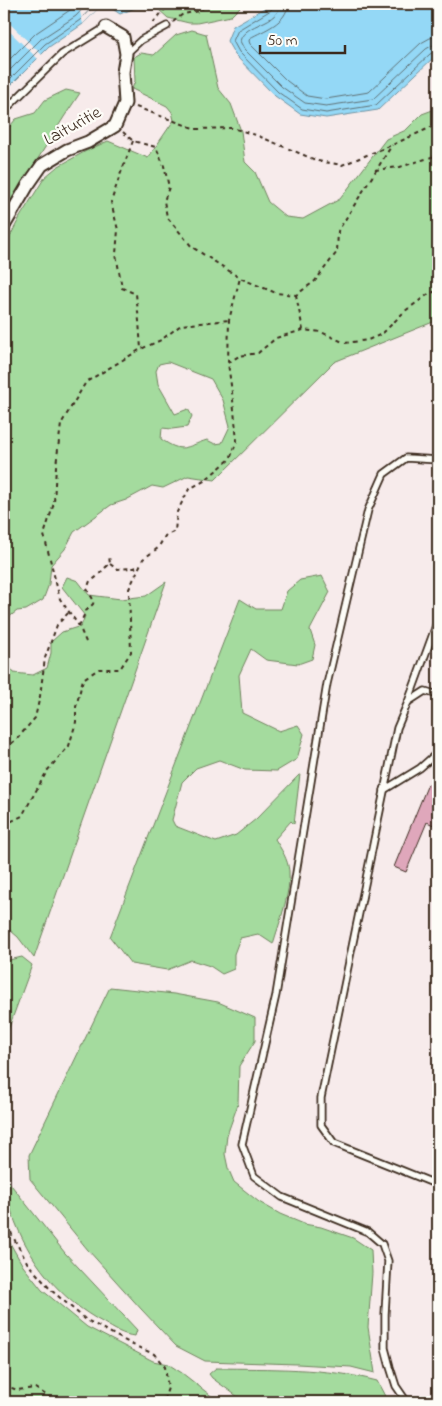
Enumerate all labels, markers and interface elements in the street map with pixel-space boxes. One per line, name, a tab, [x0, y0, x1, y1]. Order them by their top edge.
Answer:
scale bar	[260, 22, 344, 54]
text: 50 m	[267, 30, 298, 52]
street label: Laituritie	[40, 100, 107, 153]

